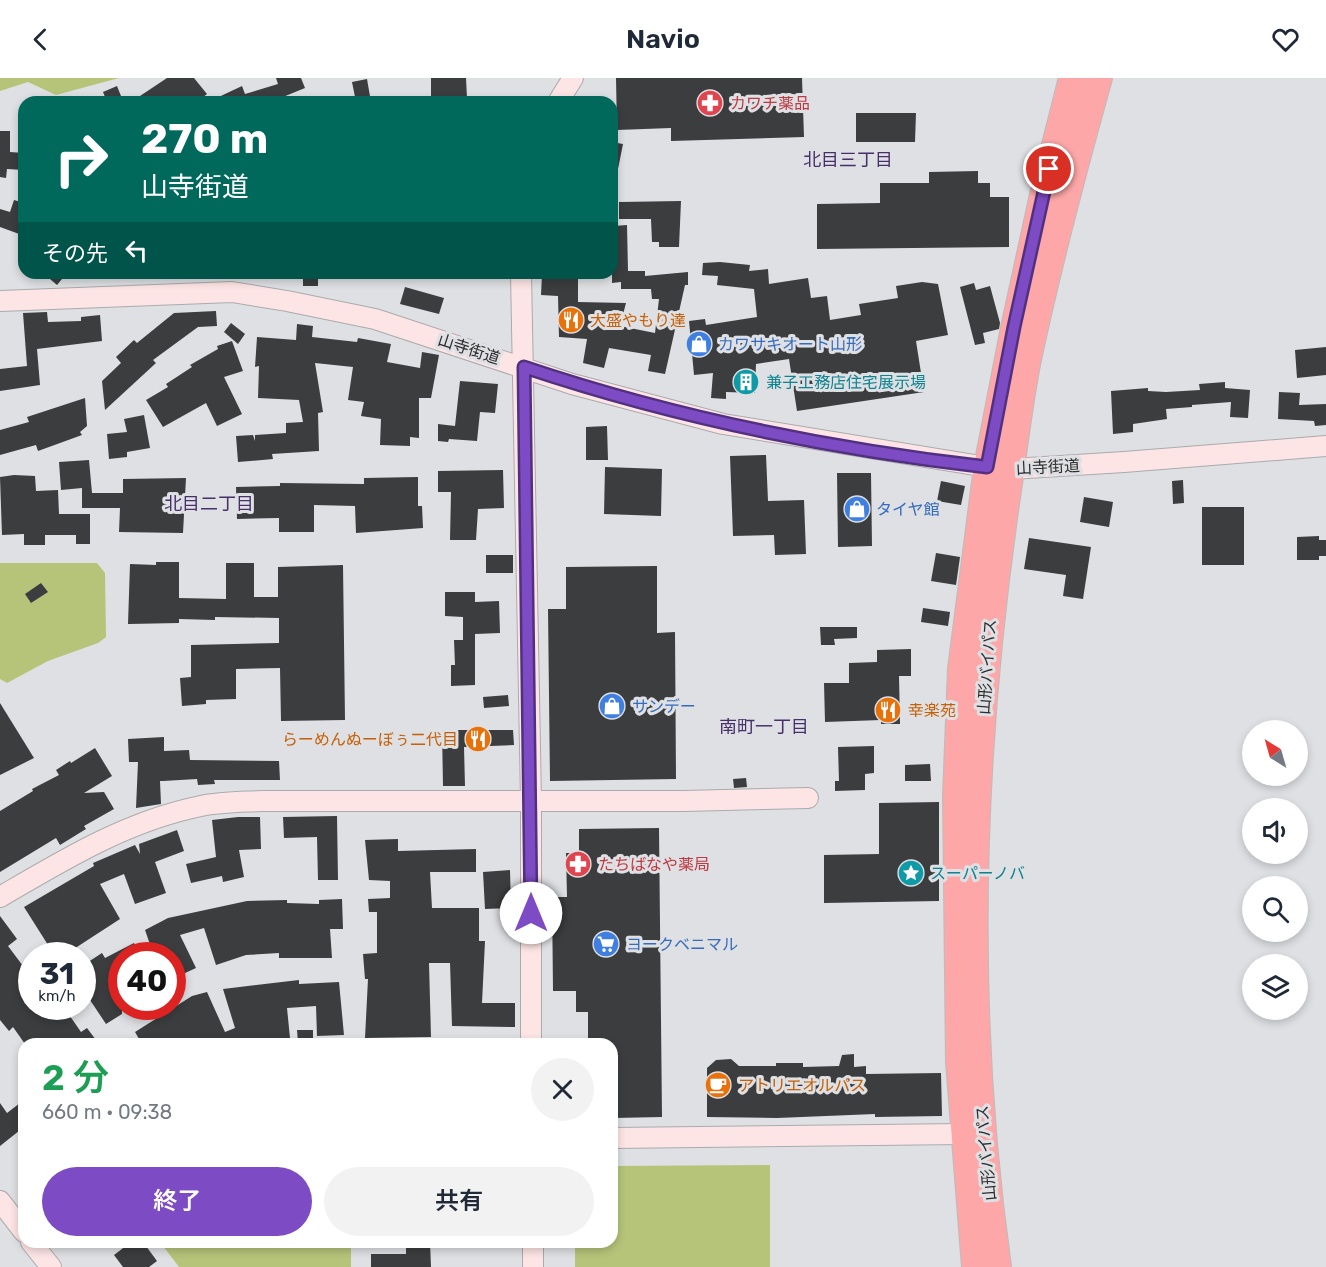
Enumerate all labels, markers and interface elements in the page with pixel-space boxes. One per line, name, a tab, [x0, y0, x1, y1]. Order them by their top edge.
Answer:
icon: back	[24, 23, 57, 56]
text: Navio	[626, 23, 700, 55]
icon: heart	[1269, 23, 1302, 56]
pharmacy icon: カワチ薬品	[695, 88, 725, 118]
place label: カワチ薬品	[730, 94, 810, 113]
text: 270 m	[141, 114, 268, 164]
icon: right	[42, 120, 120, 198]
pin	[1023, 143, 1074, 194]
district label: 北目三丁目	[803, 149, 893, 171]
icon: arrive	[1032, 152, 1065, 185]
text: 山寺街道	[141, 171, 249, 203]
icon: left	[120, 234, 153, 267]
text: その先	[42, 240, 108, 267]
restaurant icon: 大盛やもり達	[556, 305, 586, 335]
place label: 大盛やもり達	[590, 311, 686, 330]
shop icon: カワサキオート山形	[684, 329, 714, 359]
street label: 山寺街道	[436, 330, 502, 368]
place label: カワサキオート山形	[718, 335, 862, 354]
building icon: 兼子工務店住宅展示場	[731, 367, 761, 397]
place label: 兼子工務店住宅展示場	[766, 373, 926, 392]
street label: 山寺街道	[1016, 456, 1080, 478]
district label: 北目二丁目	[164, 493, 254, 515]
shop icon: タイヤ館	[842, 494, 872, 524]
place label: タイヤ館	[876, 500, 940, 519]
street label: 山形バイパス	[974, 619, 1000, 715]
shop icon: サンデー	[597, 691, 627, 721]
restaurant icon: 幸楽苑	[873, 695, 903, 725]
place label: サンデー	[632, 697, 696, 716]
place label: 幸楽苑	[908, 701, 956, 720]
district label: 南町一丁目	[719, 716, 809, 738]
north arrow	[1242, 720, 1308, 786]
map controls	[1242, 720, 1308, 1020]
restaurant icon: らーめんぬーぼぅ二代目	[463, 724, 493, 754]
place label: らーめんぬーぼぅ二代目	[282, 730, 458, 749]
button: sound	[1242, 798, 1308, 864]
pharmacy icon: たちばなや薬局	[563, 849, 593, 879]
place label: たちばなや薬局	[598, 855, 710, 874]
place icon: スーパーノバ	[896, 858, 926, 888]
place label: スーパーノバ	[930, 864, 1025, 883]
button: search	[1242, 876, 1308, 942]
position arrow	[499, 881, 563, 945]
supermarket icon: ヨークベニマル	[591, 929, 621, 959]
place label: ヨークベニマル	[626, 935, 738, 954]
speed limit sign: 40	[108, 942, 186, 1020]
button: layers	[1242, 954, 1308, 1020]
text: 31	[40, 956, 74, 992]
text: km/h	[38, 987, 76, 1005]
text: 2 分	[42, 1056, 109, 1099]
button: close	[531, 1058, 594, 1121]
cafe icon: アトリエオルパス	[703, 1070, 733, 1100]
place label: アトリエオルパス	[738, 1076, 866, 1095]
text: 660 m · 09:38	[42, 1100, 172, 1124]
street label: 山形バイパス	[972, 1105, 1000, 1201]
button: 終了	[42, 1167, 312, 1236]
button: 共有	[324, 1167, 594, 1236]

